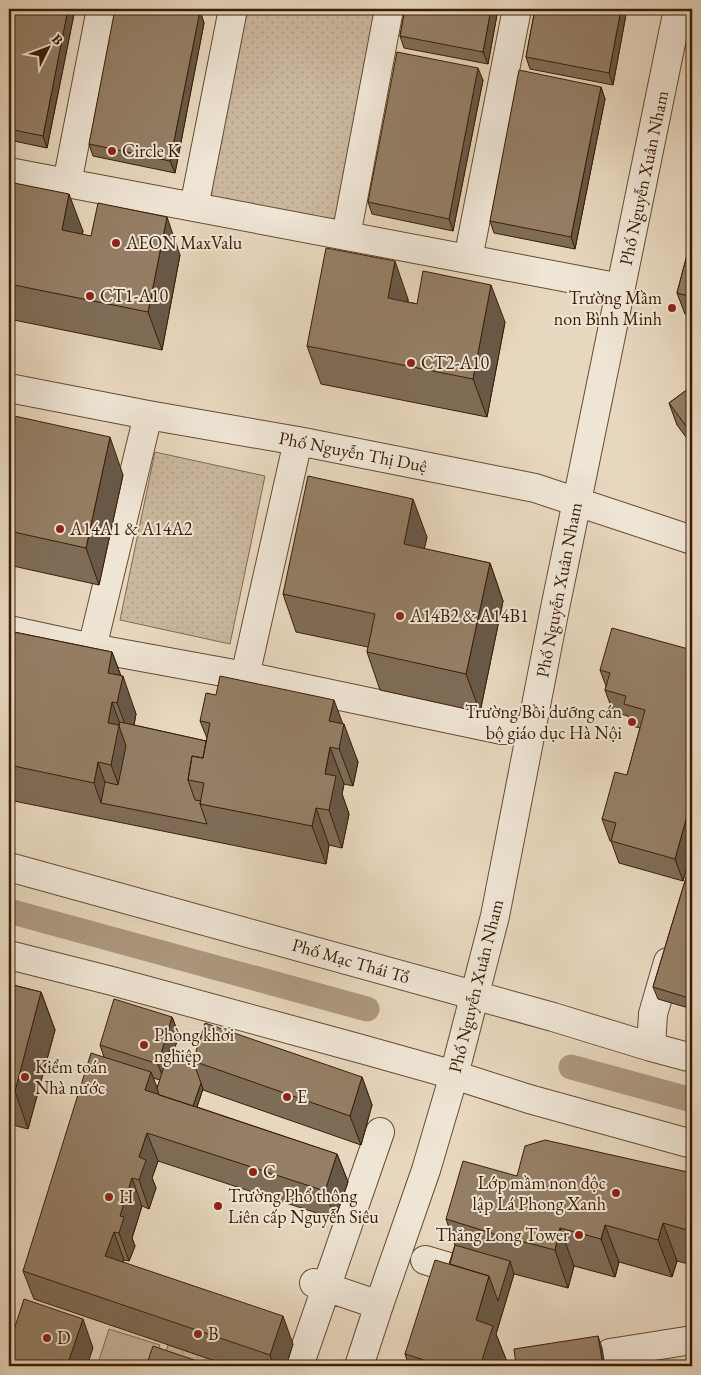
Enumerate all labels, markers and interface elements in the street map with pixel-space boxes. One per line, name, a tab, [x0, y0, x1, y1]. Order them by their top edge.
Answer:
north arrow	[22, 22, 72, 72]
text: B	[48, 30, 67, 49]
street label: Phố Nguyễn Xuân Nham	[614, 88, 673, 267]
place label: Circle K	[122, 139, 180, 162]
marker: Circle K	[106, 145, 118, 157]
place label: AEON MaxValu	[125, 231, 243, 254]
marker: AEON MaxValu	[110, 237, 122, 249]
place label: CT1-A10	[100, 284, 169, 307]
place label: Trường Mầm non Bình Minh	[554, 286, 662, 330]
marker: CT1-A10	[84, 290, 96, 302]
marker: Trường Mầm non Bình Minh	[666, 302, 678, 314]
place label: CT2-A10	[421, 351, 490, 374]
marker: CT2-A10	[405, 357, 417, 369]
street label: Phố Nguyễn Thị Duệ	[277, 426, 429, 477]
street label: Phố Nguyễn Xuân Nham	[530, 500, 587, 679]
place label: A14A1 & A14A2	[69, 517, 193, 540]
marker: A14A1 & A14A2	[54, 523, 66, 535]
place label: A14B2 & A14B1	[409, 604, 529, 627]
marker: A14B2 & A14B1	[394, 610, 406, 622]
place label: Trường Bồi dưỡng cán bộ giáo dục Hà Nội	[465, 700, 623, 744]
marker: Trường Bồi dưỡng cán bộ giáo dục Hà Nội	[626, 716, 638, 728]
street label: Phố Nguyễn Xuân Nham	[443, 897, 508, 1075]
street label: Phố Mạc Thái Tổ	[290, 933, 413, 988]
place label: Phòng khởi nghiệp	[154, 1023, 235, 1067]
marker: Phòng khởi nghiệp	[138, 1039, 150, 1051]
place label: Kiểm toán Nhà nước	[35, 1055, 108, 1099]
marker: Kiểm toán Nhà nước	[19, 1071, 31, 1083]
place label: E	[297, 1085, 307, 1108]
marker: E	[281, 1091, 293, 1103]
place label: C	[263, 1160, 276, 1183]
marker: C	[247, 1166, 259, 1178]
place label: Lớp mầm non độc lập Lá Phong Xanh	[473, 1171, 606, 1215]
place label: Trường Phổ thông Liên cấp Nguyễn Siêu	[228, 1184, 379, 1228]
place label: H	[119, 1185, 134, 1208]
marker: Lớp mầm non độc lập Lá Phong Xanh	[610, 1187, 622, 1199]
marker: H	[103, 1191, 115, 1203]
marker: Trường Phổ thông Liên cấp Nguyễn Siêu	[212, 1200, 224, 1212]
place label: Thăng Long Tower	[435, 1223, 569, 1246]
marker: Thăng Long Tower	[573, 1229, 585, 1241]
place label: B	[208, 1322, 219, 1345]
place label: D	[57, 1326, 71, 1349]
marker: B	[192, 1328, 204, 1340]
marker: D	[41, 1332, 53, 1344]

